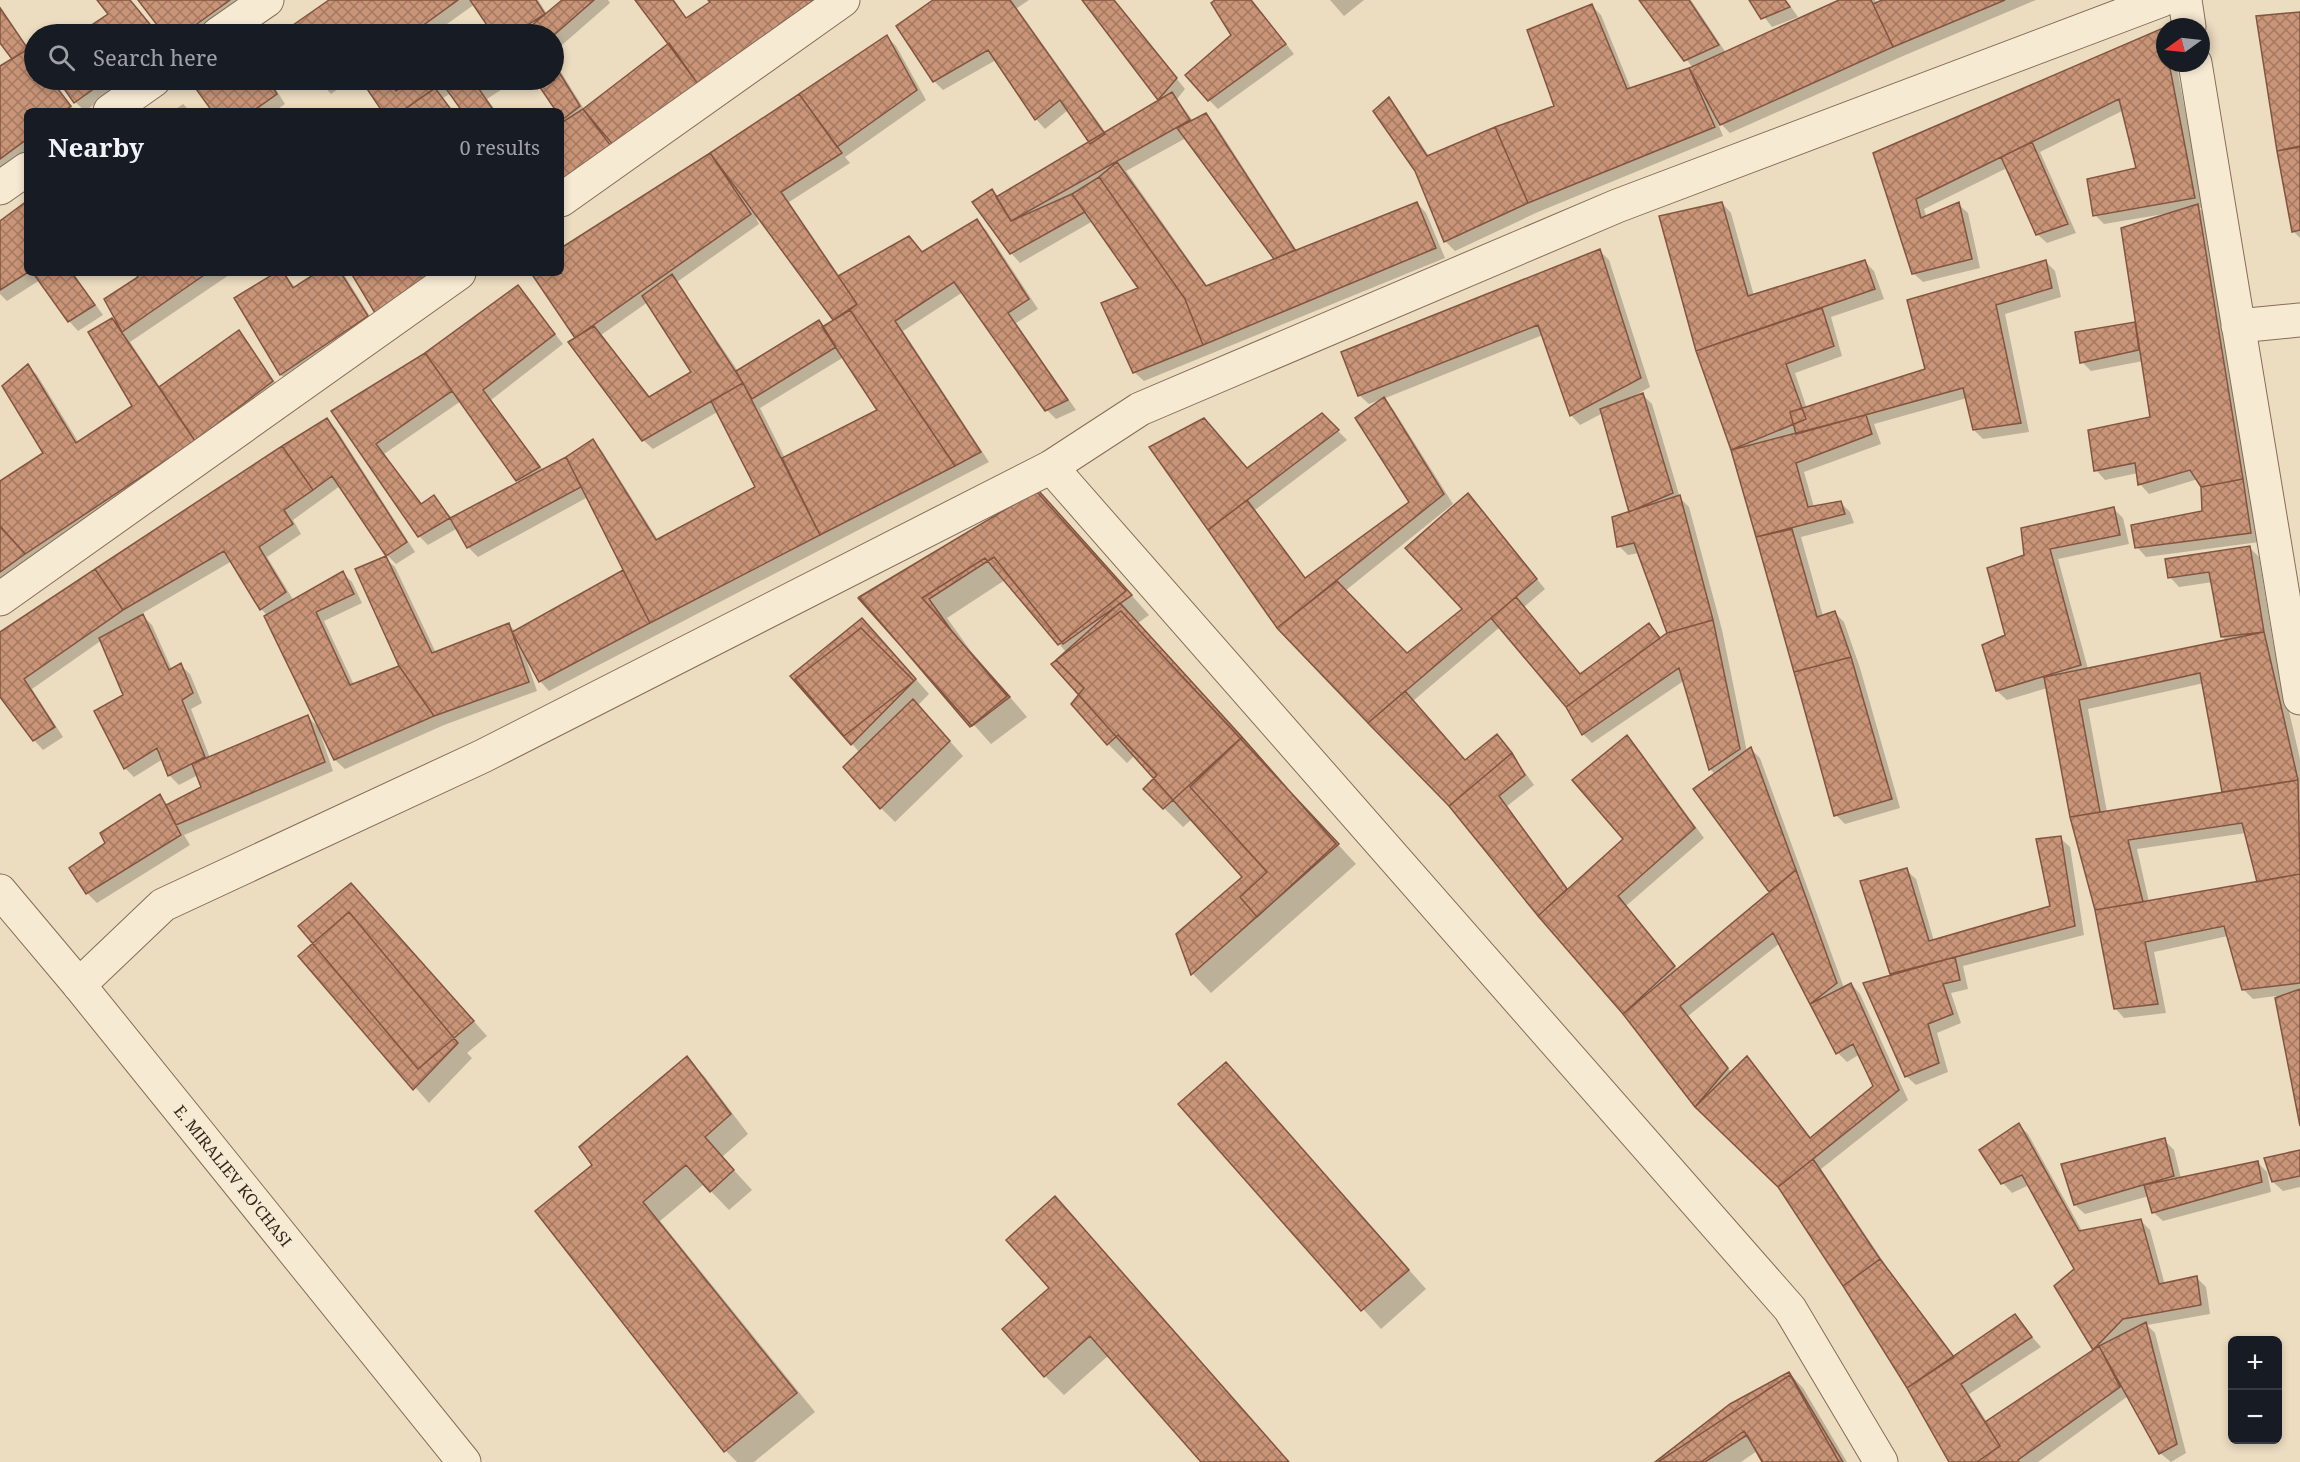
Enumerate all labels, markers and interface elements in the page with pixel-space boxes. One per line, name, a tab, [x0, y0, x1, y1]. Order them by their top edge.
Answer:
north arrow	[2156, 18, 2210, 72]
search box	[24, 24, 564, 90]
icon: search	[45, 41, 78, 74]
text: Search here	[93, 42, 218, 72]
text: Nearby	[48, 129, 144, 165]
text: 0 results	[460, 134, 540, 161]
street label: E. MIRALIEV KO'CHASI	[169, 1100, 297, 1251]
map controls	[2228, 1336, 2282, 1444]
button: +	[2228, 1336, 2282, 1390]
button: −	[2228, 1390, 2282, 1444]

